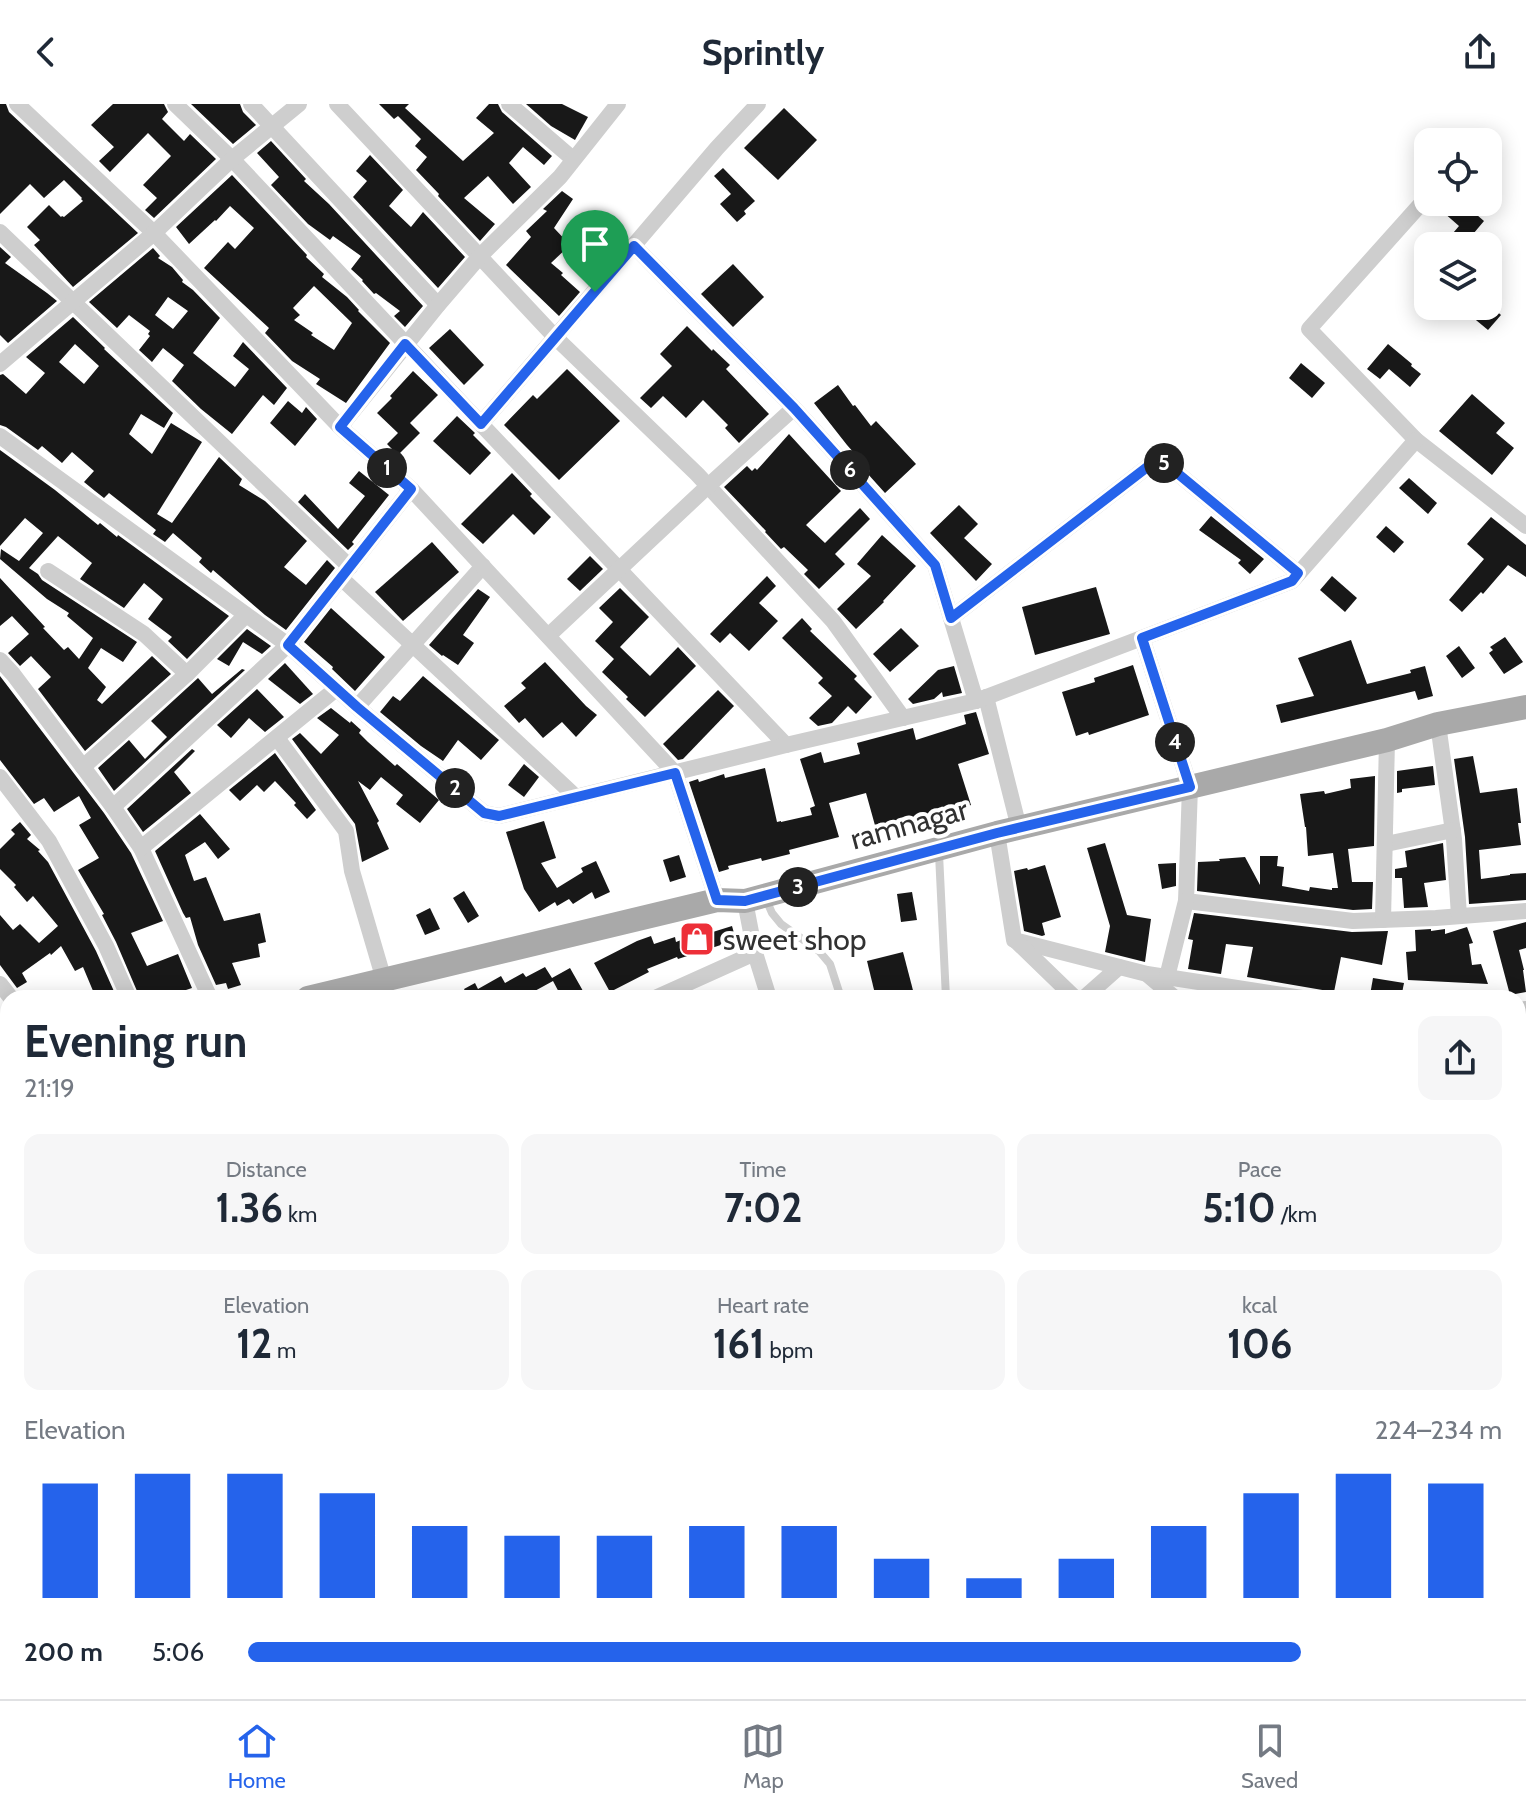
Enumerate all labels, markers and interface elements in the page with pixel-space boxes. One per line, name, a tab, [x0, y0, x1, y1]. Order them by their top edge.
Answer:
icon: back	[24, 30, 68, 74]
text: Sprintly	[702, 30, 824, 74]
icon: share	[1458, 30, 1502, 74]
map controls	[1414, 128, 1502, 320]
button: locate	[1414, 128, 1502, 216]
pin	[561, 210, 629, 292]
icon: arrive	[573, 222, 617, 266]
button: layers	[1414, 232, 1502, 320]
pin: 5	[1144, 443, 1184, 483]
pin: 1	[367, 448, 407, 488]
text: 5	[1158, 449, 1170, 476]
pin: 6	[830, 450, 870, 490]
text: 1	[383, 454, 391, 481]
text: 6	[844, 456, 856, 483]
pin: 4	[1155, 722, 1195, 762]
text: 4	[1168, 728, 1182, 755]
pin: 2	[435, 768, 475, 808]
text: 2	[449, 774, 461, 801]
street label: ramnagar	[846, 790, 972, 857]
pin: 3	[778, 867, 818, 907]
text: 3	[792, 873, 804, 900]
shop icon: sweet shop	[678, 920, 716, 958]
place label: sweet shop	[723, 921, 867, 958]
text: Evening run	[24, 1015, 247, 1068]
button: share	[1418, 1016, 1502, 1100]
text: 21:19	[24, 1072, 75, 1104]
text: Distance	[226, 1156, 307, 1183]
text: Time	[740, 1156, 786, 1183]
text: Pace	[1238, 1156, 1282, 1183]
text: 1.36	[215, 1183, 283, 1232]
text: 7:02	[724, 1183, 802, 1232]
text: 5:10	[1202, 1183, 1276, 1232]
text: km	[283, 1201, 317, 1228]
text: /km	[1276, 1201, 1317, 1228]
text: Elevation	[223, 1292, 309, 1319]
text: Heart rate	[717, 1292, 809, 1319]
text: kcal	[1242, 1292, 1277, 1319]
text: 12	[236, 1319, 272, 1368]
text: 161	[713, 1319, 765, 1368]
text: 106	[1227, 1319, 1292, 1368]
text: m	[272, 1337, 296, 1364]
text: bpm	[765, 1337, 813, 1364]
text: Elevation	[24, 1414, 126, 1446]
text: 224–234 m	[1375, 1414, 1502, 1446]
text: 200 m	[24, 1636, 103, 1668]
text: 5:06	[152, 1636, 204, 1668]
tab: Home	[228, 1719, 286, 1794]
tab: Map	[741, 1719, 785, 1794]
tab: Saved	[1241, 1719, 1298, 1794]

